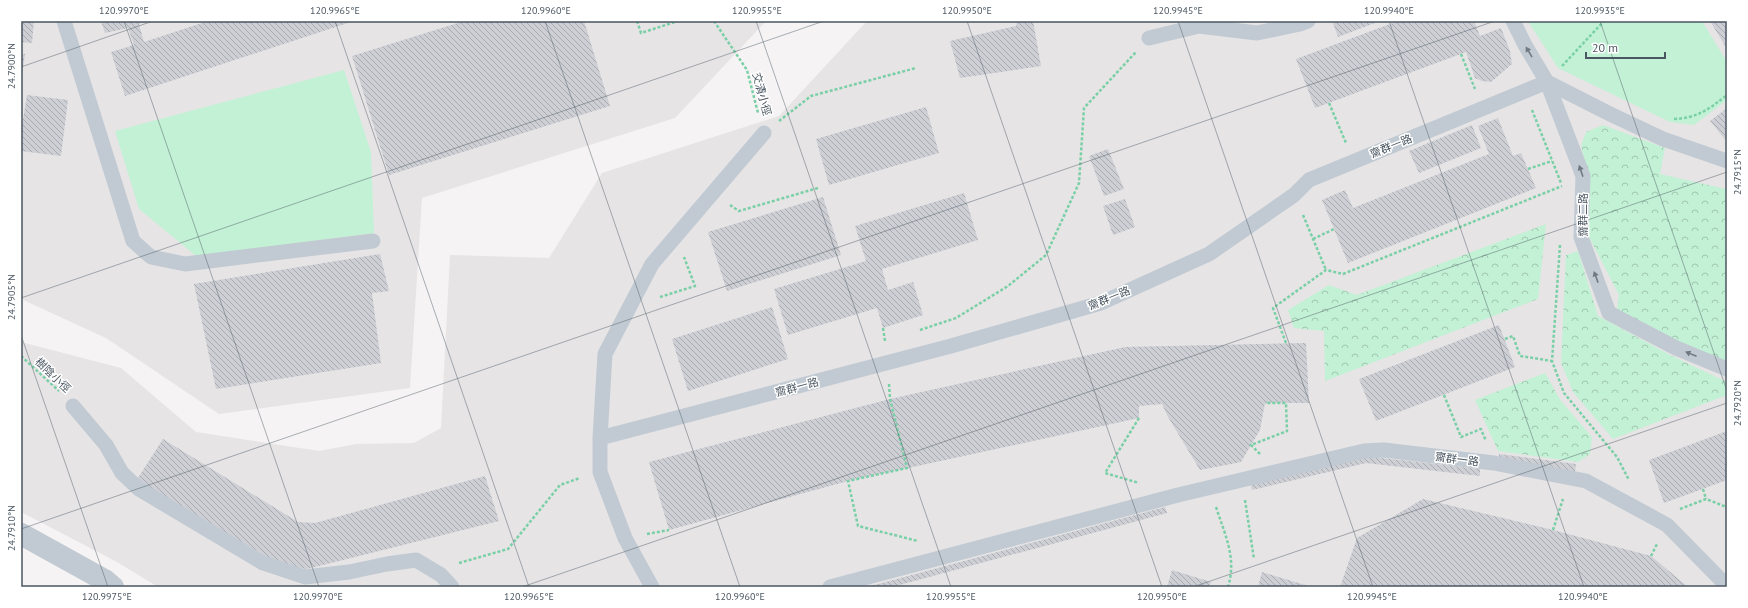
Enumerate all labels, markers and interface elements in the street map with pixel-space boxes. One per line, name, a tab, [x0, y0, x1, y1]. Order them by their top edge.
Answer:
text: 120.9970°E	[99, 4, 149, 17]
text: 120.9965°E	[310, 4, 360, 17]
text: 120.9960°E	[521, 4, 571, 17]
text: 120.9955°E	[732, 4, 782, 17]
text: 120.9950°E	[942, 4, 992, 17]
text: 120.9945°E	[1153, 4, 1203, 17]
text: 120.9940°E	[1364, 4, 1414, 17]
text: 120.9935°E	[1575, 4, 1625, 17]
scale bar	[1586, 34, 1665, 60]
text: 20 m	[1592, 40, 1618, 55]
text: 24.7900°N	[5, 43, 18, 89]
one-way arrow	[1525, 47, 1533, 57]
street label: 交清小徑	[750, 71, 774, 117]
street label: 齋群一路	[1368, 131, 1414, 161]
text: 24.7915°N	[1731, 149, 1744, 195]
one-way arrow	[1578, 164, 1584, 176]
street label: 齋群二路	[1576, 193, 1590, 237]
one-way arrow	[1592, 271, 1598, 283]
text: 24.7905°N	[5, 274, 18, 320]
street label: 齋群一路	[1086, 283, 1132, 313]
one-way arrow	[1684, 351, 1696, 357]
street label: 樹陰小徑	[32, 355, 74, 395]
street label: 齋群一路	[774, 375, 820, 399]
text: 24.7920°N	[1731, 380, 1744, 426]
street label: 齋群一路	[1434, 449, 1480, 469]
text: 24.7910°N	[5, 505, 18, 551]
text: 120.9975°E	[82, 590, 132, 603]
text: 120.9970°E	[293, 590, 343, 603]
text: 120.9965°E	[504, 590, 554, 603]
text: 120.9960°E	[715, 590, 765, 603]
text: 120.9955°E	[926, 590, 976, 603]
text: 120.9950°E	[1137, 590, 1187, 603]
text: 120.9945°E	[1347, 590, 1397, 603]
text: 120.9940°E	[1558, 590, 1608, 603]

